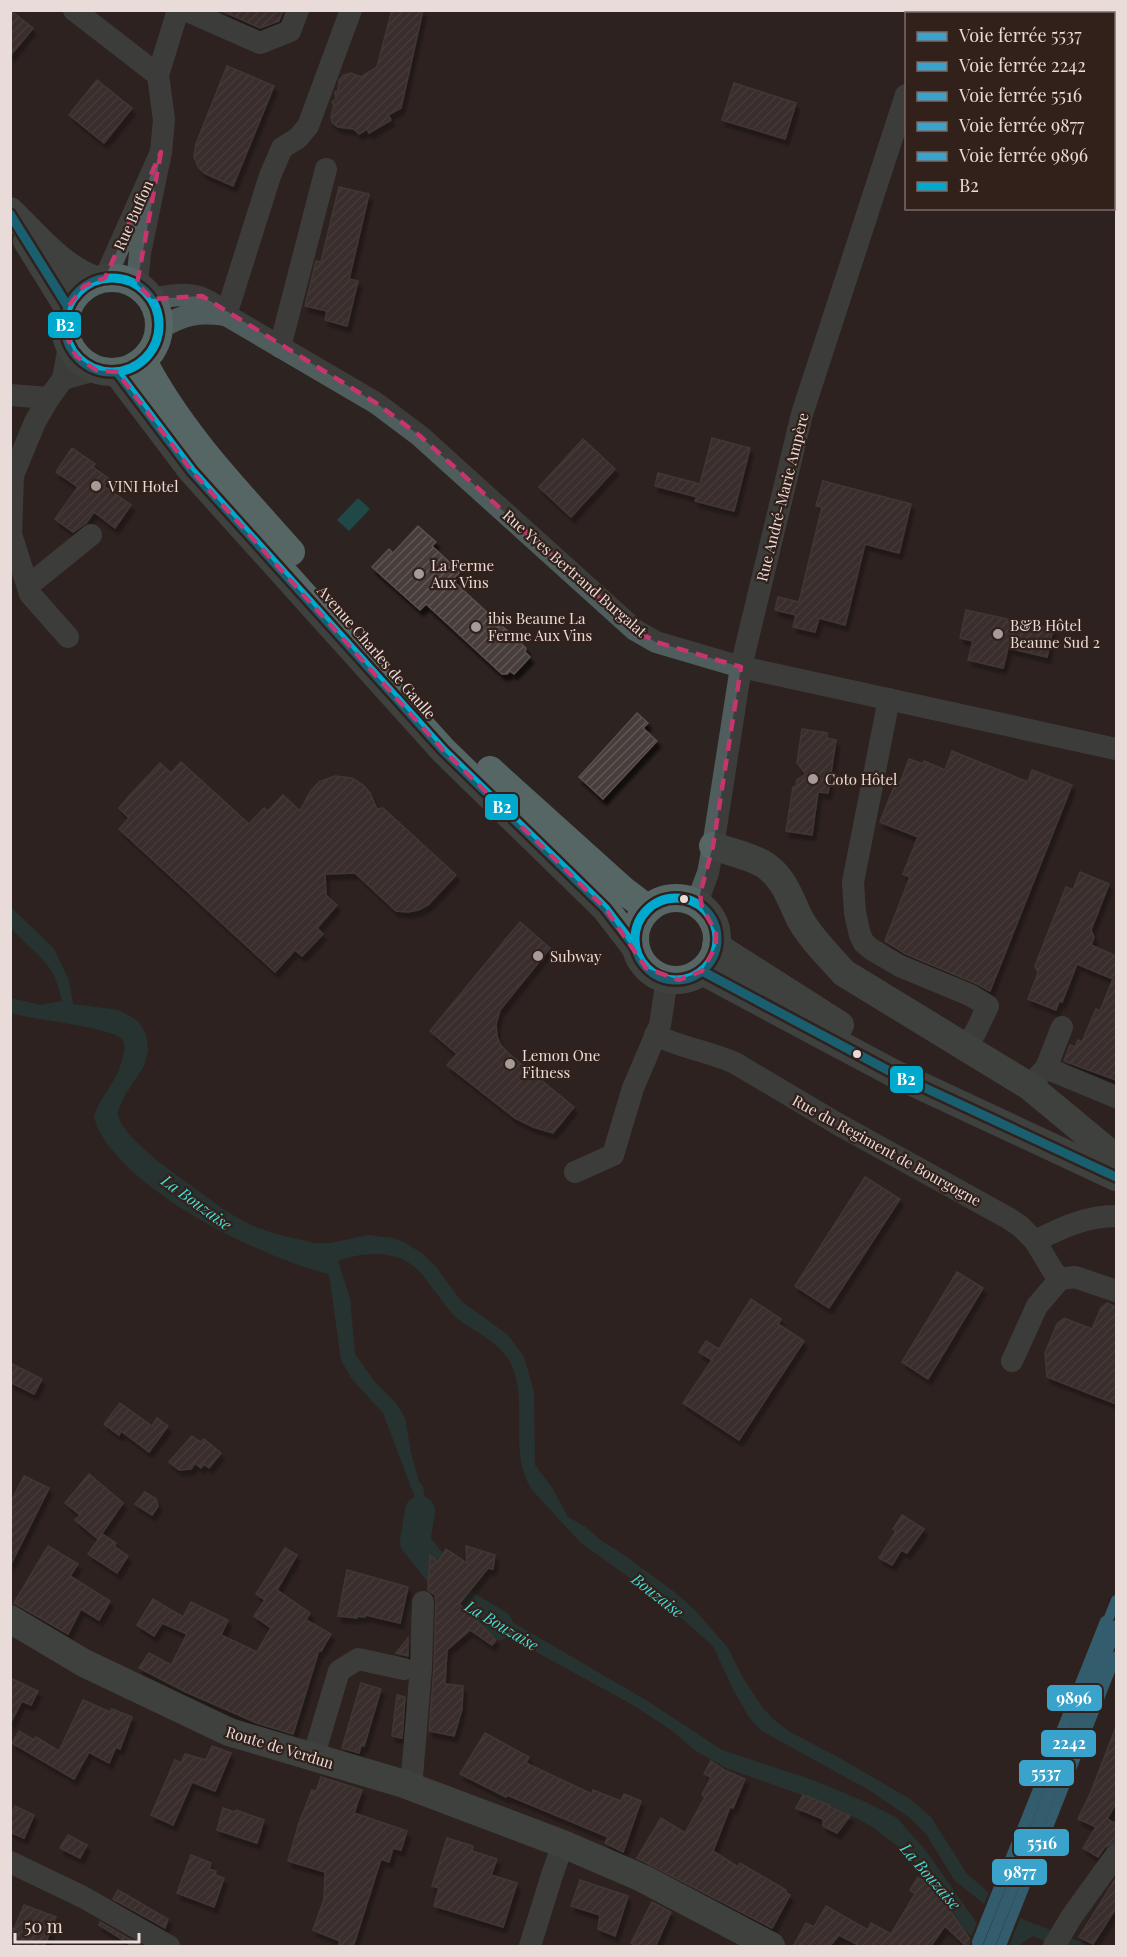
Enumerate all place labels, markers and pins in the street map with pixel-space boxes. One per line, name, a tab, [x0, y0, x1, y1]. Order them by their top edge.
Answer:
place label: VINI Hotel	[107, 476, 178, 496]
marker: VINI Hotel	[89, 479, 103, 493]
place label: La Ferme Aux Vins	[430, 555, 494, 592]
marker: La Ferme Aux Vins	[412, 567, 426, 581]
place label: ibis Beaune La Ferme Aux Vins	[488, 608, 592, 645]
place label: B&B Hôtel Beaune Sud 2	[1010, 615, 1100, 652]
marker: ibis Beaune La Ferme Aux Vins	[469, 620, 483, 634]
marker: B&B Hôtel Beaune Sud 2	[991, 627, 1005, 641]
place label: Coto Hôtel	[825, 769, 897, 789]
marker: Coto Hôtel	[806, 772, 820, 786]
unlabelled marker	[678, 893, 690, 905]
place label: Subway	[550, 946, 602, 966]
marker: Subway	[531, 949, 545, 963]
place label: Lemon One Fitness	[522, 1045, 600, 1082]
unlabelled marker	[851, 1048, 863, 1060]
marker: Lemon One Fitness	[503, 1057, 517, 1071]

